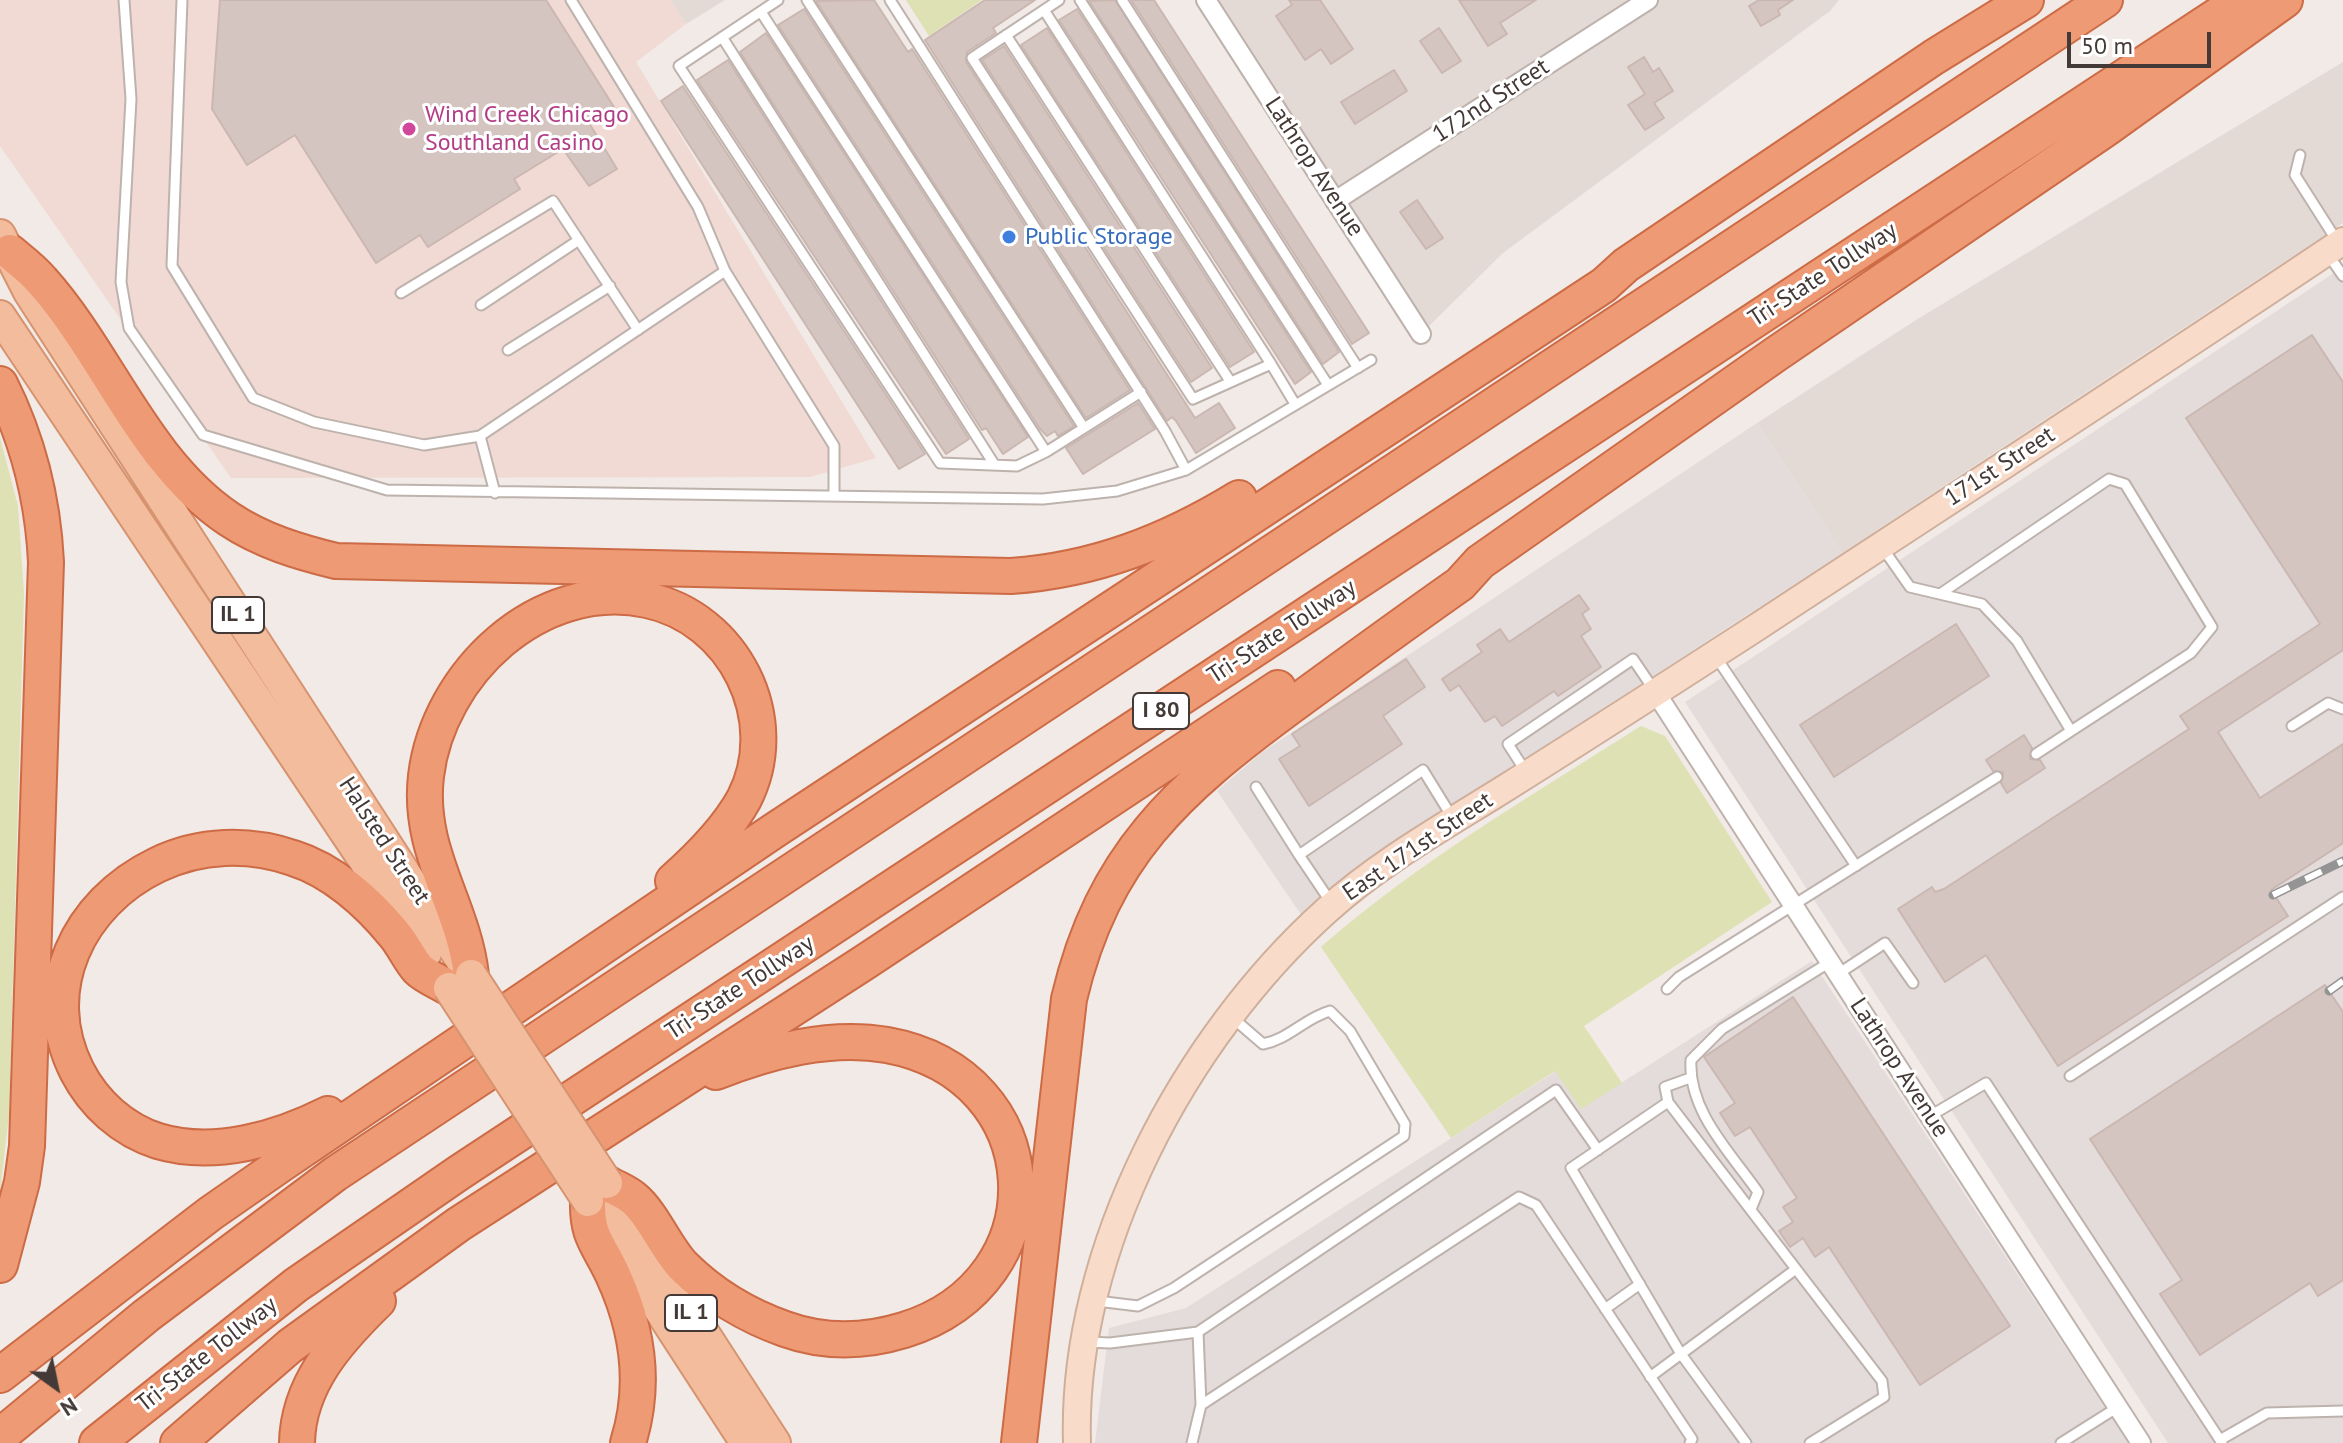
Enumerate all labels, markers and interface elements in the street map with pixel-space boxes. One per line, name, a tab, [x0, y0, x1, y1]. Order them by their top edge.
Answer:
scale bar	[2071, 16, 2215, 66]
text: 50 m	[2081, 30, 2133, 61]
street label: 172nd Street	[1427, 53, 1555, 149]
street label: Lathrop Avenue	[1258, 92, 1370, 242]
place label: Wind Creek Chicago Southland Casino	[425, 101, 629, 157]
marker: Wind Creek Chicago Southland Casino	[400, 120, 418, 138]
street label: Tri-State Tollway	[1743, 216, 1903, 334]
place label: Public Storage	[1025, 223, 1173, 251]
marker: Public Storage	[1000, 228, 1018, 246]
street label: 171st Street	[1940, 421, 2060, 513]
street label: Tri-State Tollway	[1202, 573, 1362, 691]
road number: IL 1	[212, 597, 264, 633]
road number: I 80	[1133, 693, 1189, 729]
street label: Halsted Street	[332, 772, 436, 910]
street label: East 171st Street	[1338, 786, 1498, 908]
street label: Tri-State Tollway	[660, 929, 820, 1047]
street label: Lathrop Avenue	[1843, 993, 1955, 1143]
street label: Tri-State Tollway	[131, 1291, 283, 1419]
road number: IL 1	[665, 1295, 717, 1331]
north arrow	[16, 1347, 96, 1427]
text: N	[55, 1391, 83, 1423]

